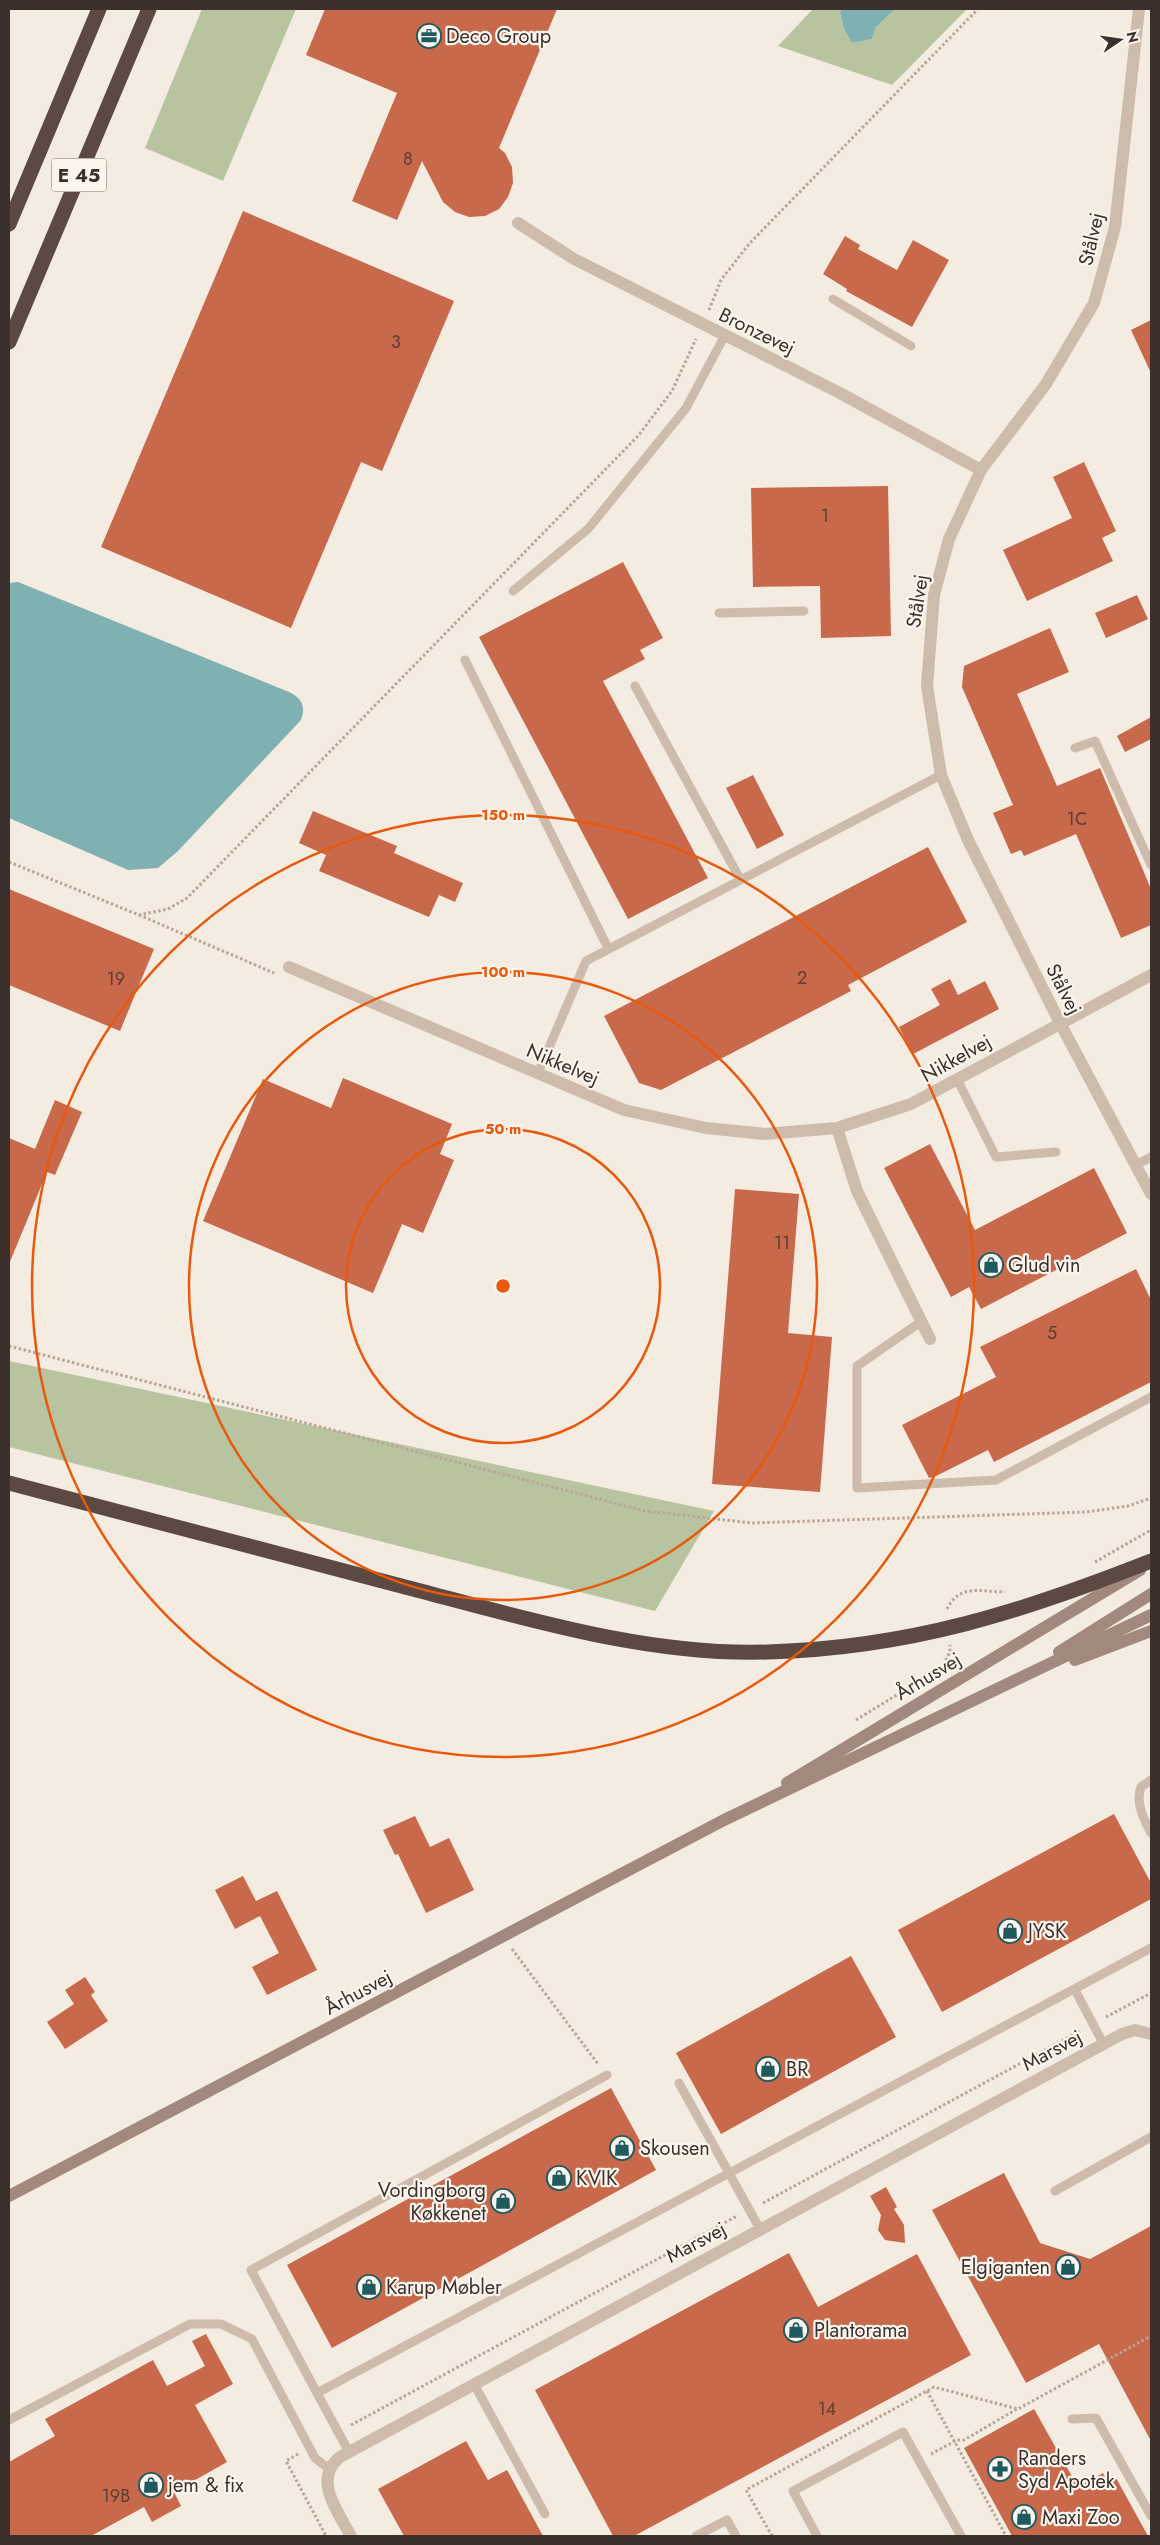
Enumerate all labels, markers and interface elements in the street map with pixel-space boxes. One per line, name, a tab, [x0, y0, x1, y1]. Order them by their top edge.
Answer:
north arrow	[1095, 15, 1145, 65]
place label: Deco Group	[446, 22, 551, 51]
office icon: Deco Group	[416, 23, 442, 49]
text: N	[1122, 29, 1144, 45]
house number: 8	[403, 146, 413, 172]
road number: E 45	[52, 158, 106, 192]
street label: Stålvej	[1071, 210, 1112, 269]
street label: Bronzevej	[714, 300, 800, 362]
house number: 3	[391, 329, 401, 355]
house number: 1	[821, 503, 829, 529]
street label: Stålvej	[899, 572, 936, 630]
text: 150 m	[481, 804, 525, 826]
house number: 1C	[1067, 806, 1087, 832]
street label: Stålvej	[1038, 959, 1089, 1020]
text: 100 m	[481, 961, 525, 983]
house number: 2	[797, 965, 807, 991]
house number: 19	[107, 966, 125, 992]
street label: Nikkelvej	[916, 1027, 997, 1090]
street label: Nikkelvej	[522, 1036, 604, 1093]
text: 50 m	[485, 1118, 521, 1140]
house number: 11	[774, 1230, 790, 1256]
place label: Glud vin	[1008, 1251, 1081, 1280]
shop icon: Glud vin	[978, 1252, 1004, 1278]
centre of rings	[494, 1277, 512, 1295]
house number: 5	[1047, 1320, 1057, 1346]
street label: Århusvej	[890, 1645, 967, 1708]
place label: JYSK	[1025, 1917, 1067, 1946]
shop icon: JYSK	[997, 1918, 1023, 1944]
street label: Århusvej	[319, 1963, 397, 2022]
street label: Marsvej	[1017, 2023, 1087, 2078]
place label: BR	[786, 2055, 808, 2084]
shop icon: BR	[755, 2056, 781, 2082]
place label: Skousen	[640, 2134, 710, 2163]
shop icon: Skousen	[609, 2135, 635, 2161]
place label: KVIK	[576, 2164, 618, 2193]
shop icon: KVIK	[546, 2165, 572, 2191]
place label: Vordingborg Køkkenet	[378, 2176, 486, 2228]
shop icon: Vordingborg Køkkenet	[490, 2188, 516, 2214]
street label: Marsvej	[661, 2215, 731, 2270]
place label: Elgiganten	[961, 2253, 1050, 2282]
shop icon: Elgiganten	[1055, 2254, 1081, 2280]
place label: Karup Møbler	[386, 2273, 502, 2302]
shop icon: Karup Møbler	[356, 2274, 382, 2300]
place label: Plantorama	[814, 2316, 907, 2345]
shop icon: Plantorama	[783, 2317, 809, 2343]
house number: 14	[818, 2396, 836, 2422]
place label: Randers Syd Apotek	[1018, 2444, 1115, 2496]
pharmacy icon: Randers Syd Apotek	[987, 2456, 1013, 2482]
place label: jem & fix	[166, 2471, 244, 2500]
shop icon: jem & fix	[138, 2472, 164, 2498]
house number: 19B	[102, 2483, 130, 2509]
place label: Maxi Zoo	[1042, 2503, 1120, 2532]
shop icon: Maxi Zoo	[1011, 2504, 1037, 2530]

